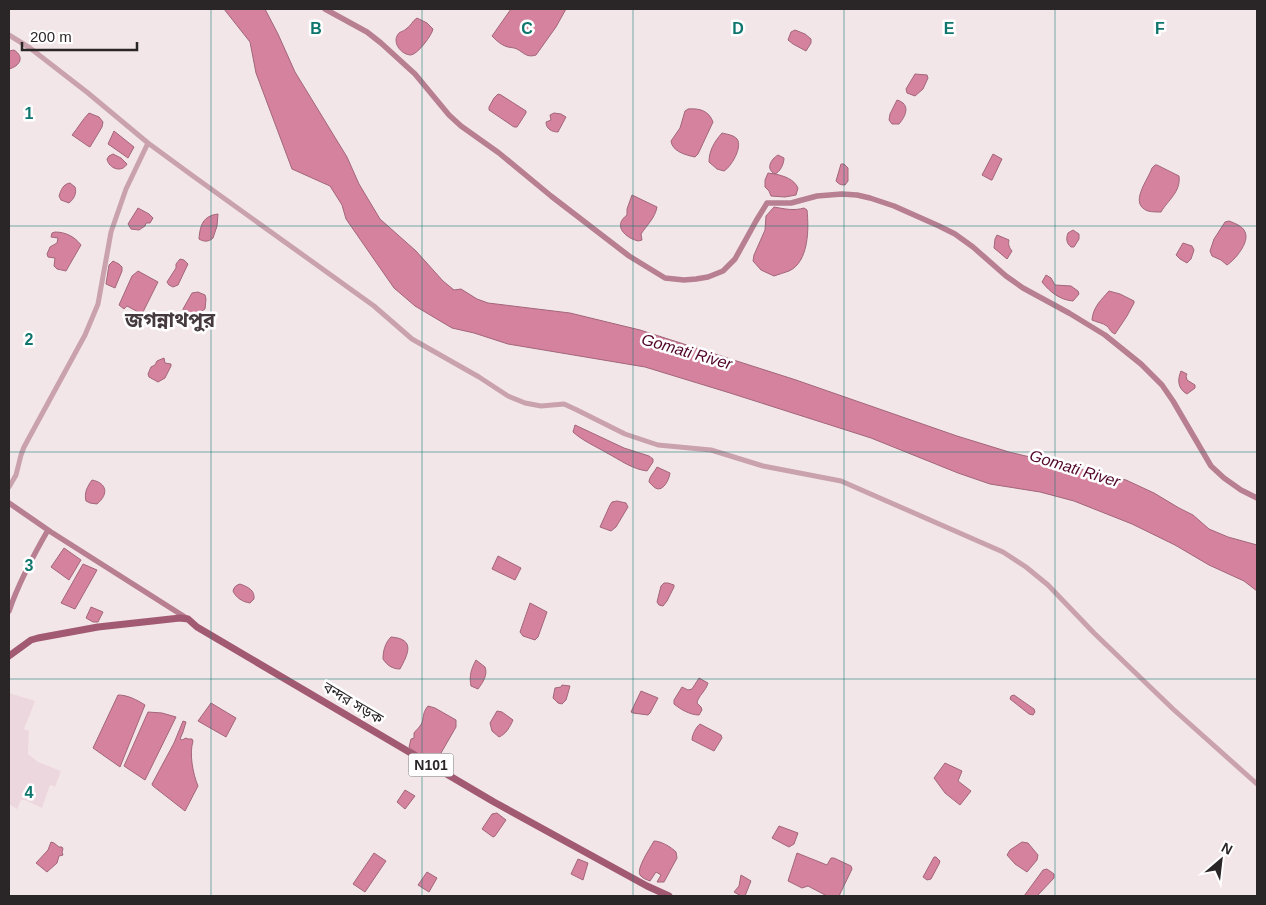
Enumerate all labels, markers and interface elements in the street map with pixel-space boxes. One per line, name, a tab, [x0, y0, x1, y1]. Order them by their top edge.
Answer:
scale bar	[22, 20, 138, 52]
text: B	[310, 20, 322, 37]
text: C	[521, 20, 533, 37]
text: D	[732, 20, 744, 37]
text: E	[944, 20, 955, 37]
text: F	[1155, 20, 1165, 37]
text: 200 m	[30, 28, 72, 45]
text: 1	[25, 105, 34, 122]
district label: জগন্নাথপুর	[124, 309, 216, 332]
water label: Gomati River	[640, 330, 735, 373]
text: 2	[25, 331, 34, 348]
water label: Gomati River	[1028, 447, 1123, 490]
text: 3	[25, 557, 34, 574]
street label: বন্দর সড়ক	[319, 678, 387, 728]
road number: N101	[408, 754, 454, 776]
text: 4	[25, 784, 34, 801]
north arrow	[1196, 835, 1246, 885]
text: N	[1219, 839, 1235, 858]

